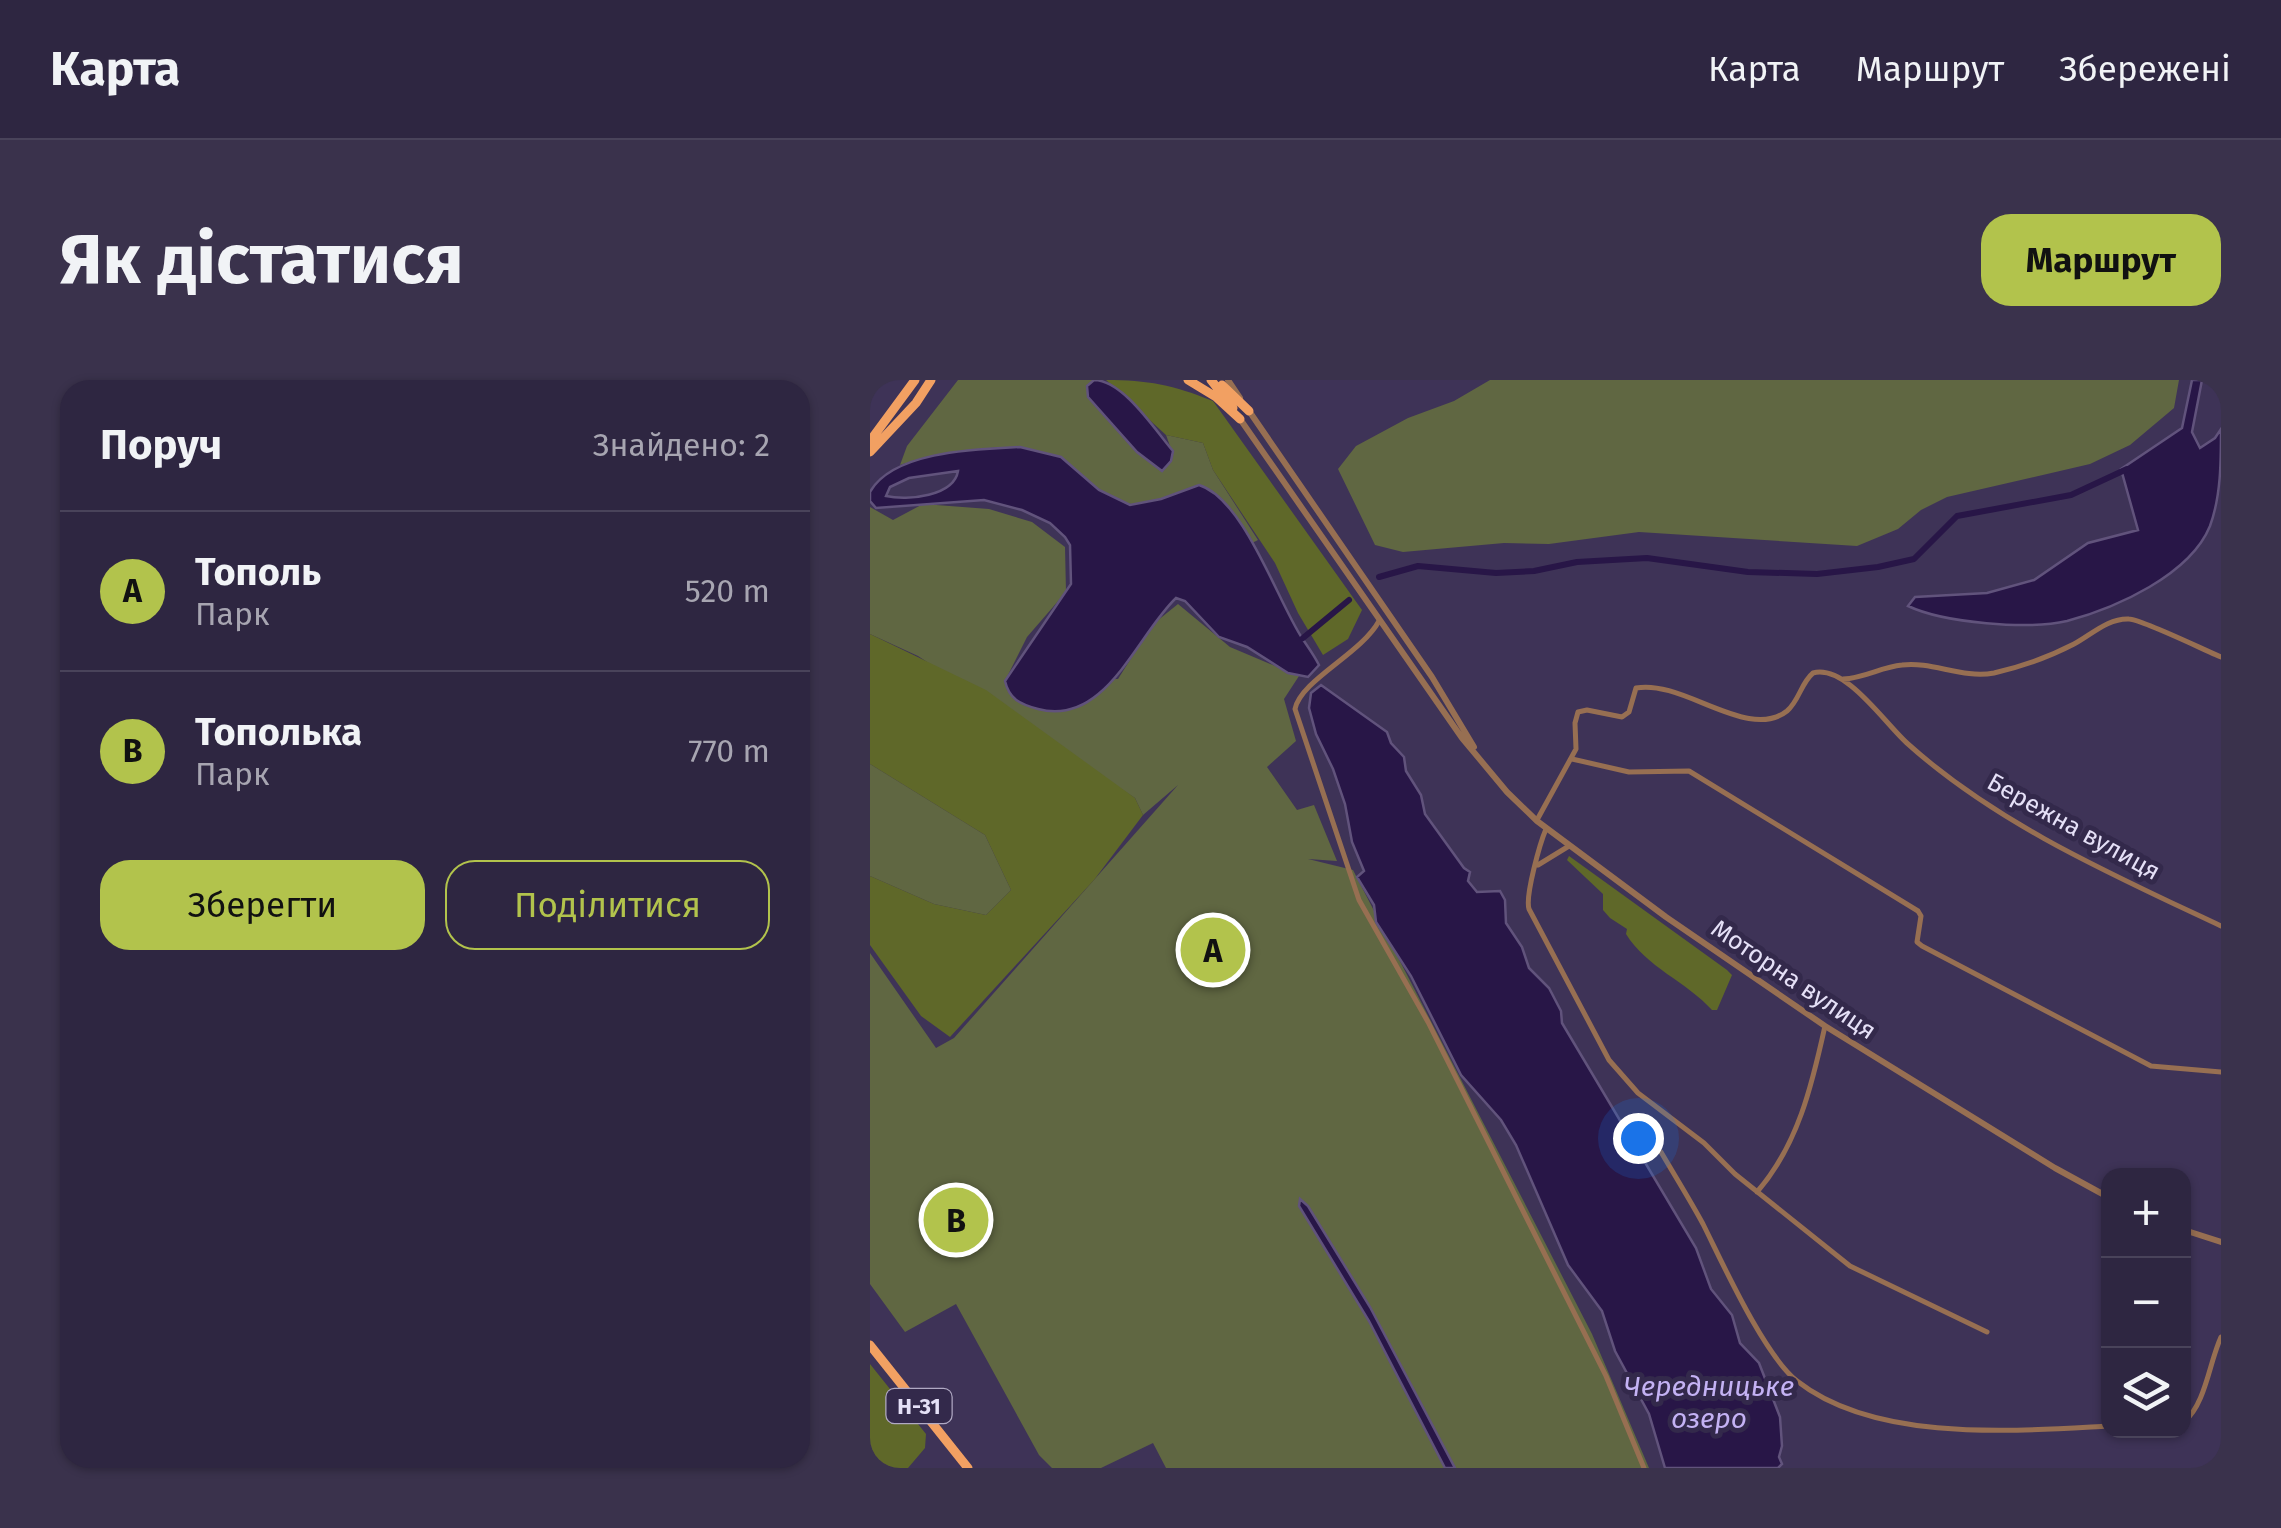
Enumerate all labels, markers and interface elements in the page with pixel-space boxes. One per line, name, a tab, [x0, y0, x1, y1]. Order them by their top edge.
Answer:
text: Карта	[50, 40, 180, 98]
text: Карта	[1708, 48, 1801, 90]
text: Маршрут	[1856, 48, 2004, 90]
text: Збережені	[2059, 48, 2231, 90]
button: Маршрут	[1981, 214, 2221, 306]
text: Як дістатися	[60, 218, 464, 302]
text: Поруч	[100, 420, 222, 470]
text: Знайдено: 2	[593, 426, 770, 464]
text: Тополь	[195, 549, 321, 595]
text: A	[123, 572, 142, 610]
text: 520 m	[685, 572, 770, 610]
text: Парк	[195, 595, 270, 633]
text: Тополька	[195, 709, 362, 755]
text: B	[123, 732, 142, 770]
text: 770 m	[688, 732, 770, 770]
text: Парк	[195, 755, 270, 793]
street label: Бережна вулиця	[1982, 767, 2165, 887]
button: Зберегти	[100, 860, 425, 950]
button: Поділитися	[445, 860, 770, 950]
pin: A	[1180, 912, 1246, 988]
street label: Моторна вулиця	[1705, 914, 1881, 1046]
your location	[1613, 1113, 1664, 1164]
map controls	[2101, 1168, 2191, 1438]
button: +	[2101, 1168, 2191, 1258]
pin: B	[924, 1182, 988, 1258]
button: −	[2101, 1258, 2191, 1348]
button: layers	[2101, 1348, 2191, 1438]
water label: Чередницьке озеро	[1624, 1370, 1794, 1435]
road number: Н-31	[887, 1389, 952, 1423]

